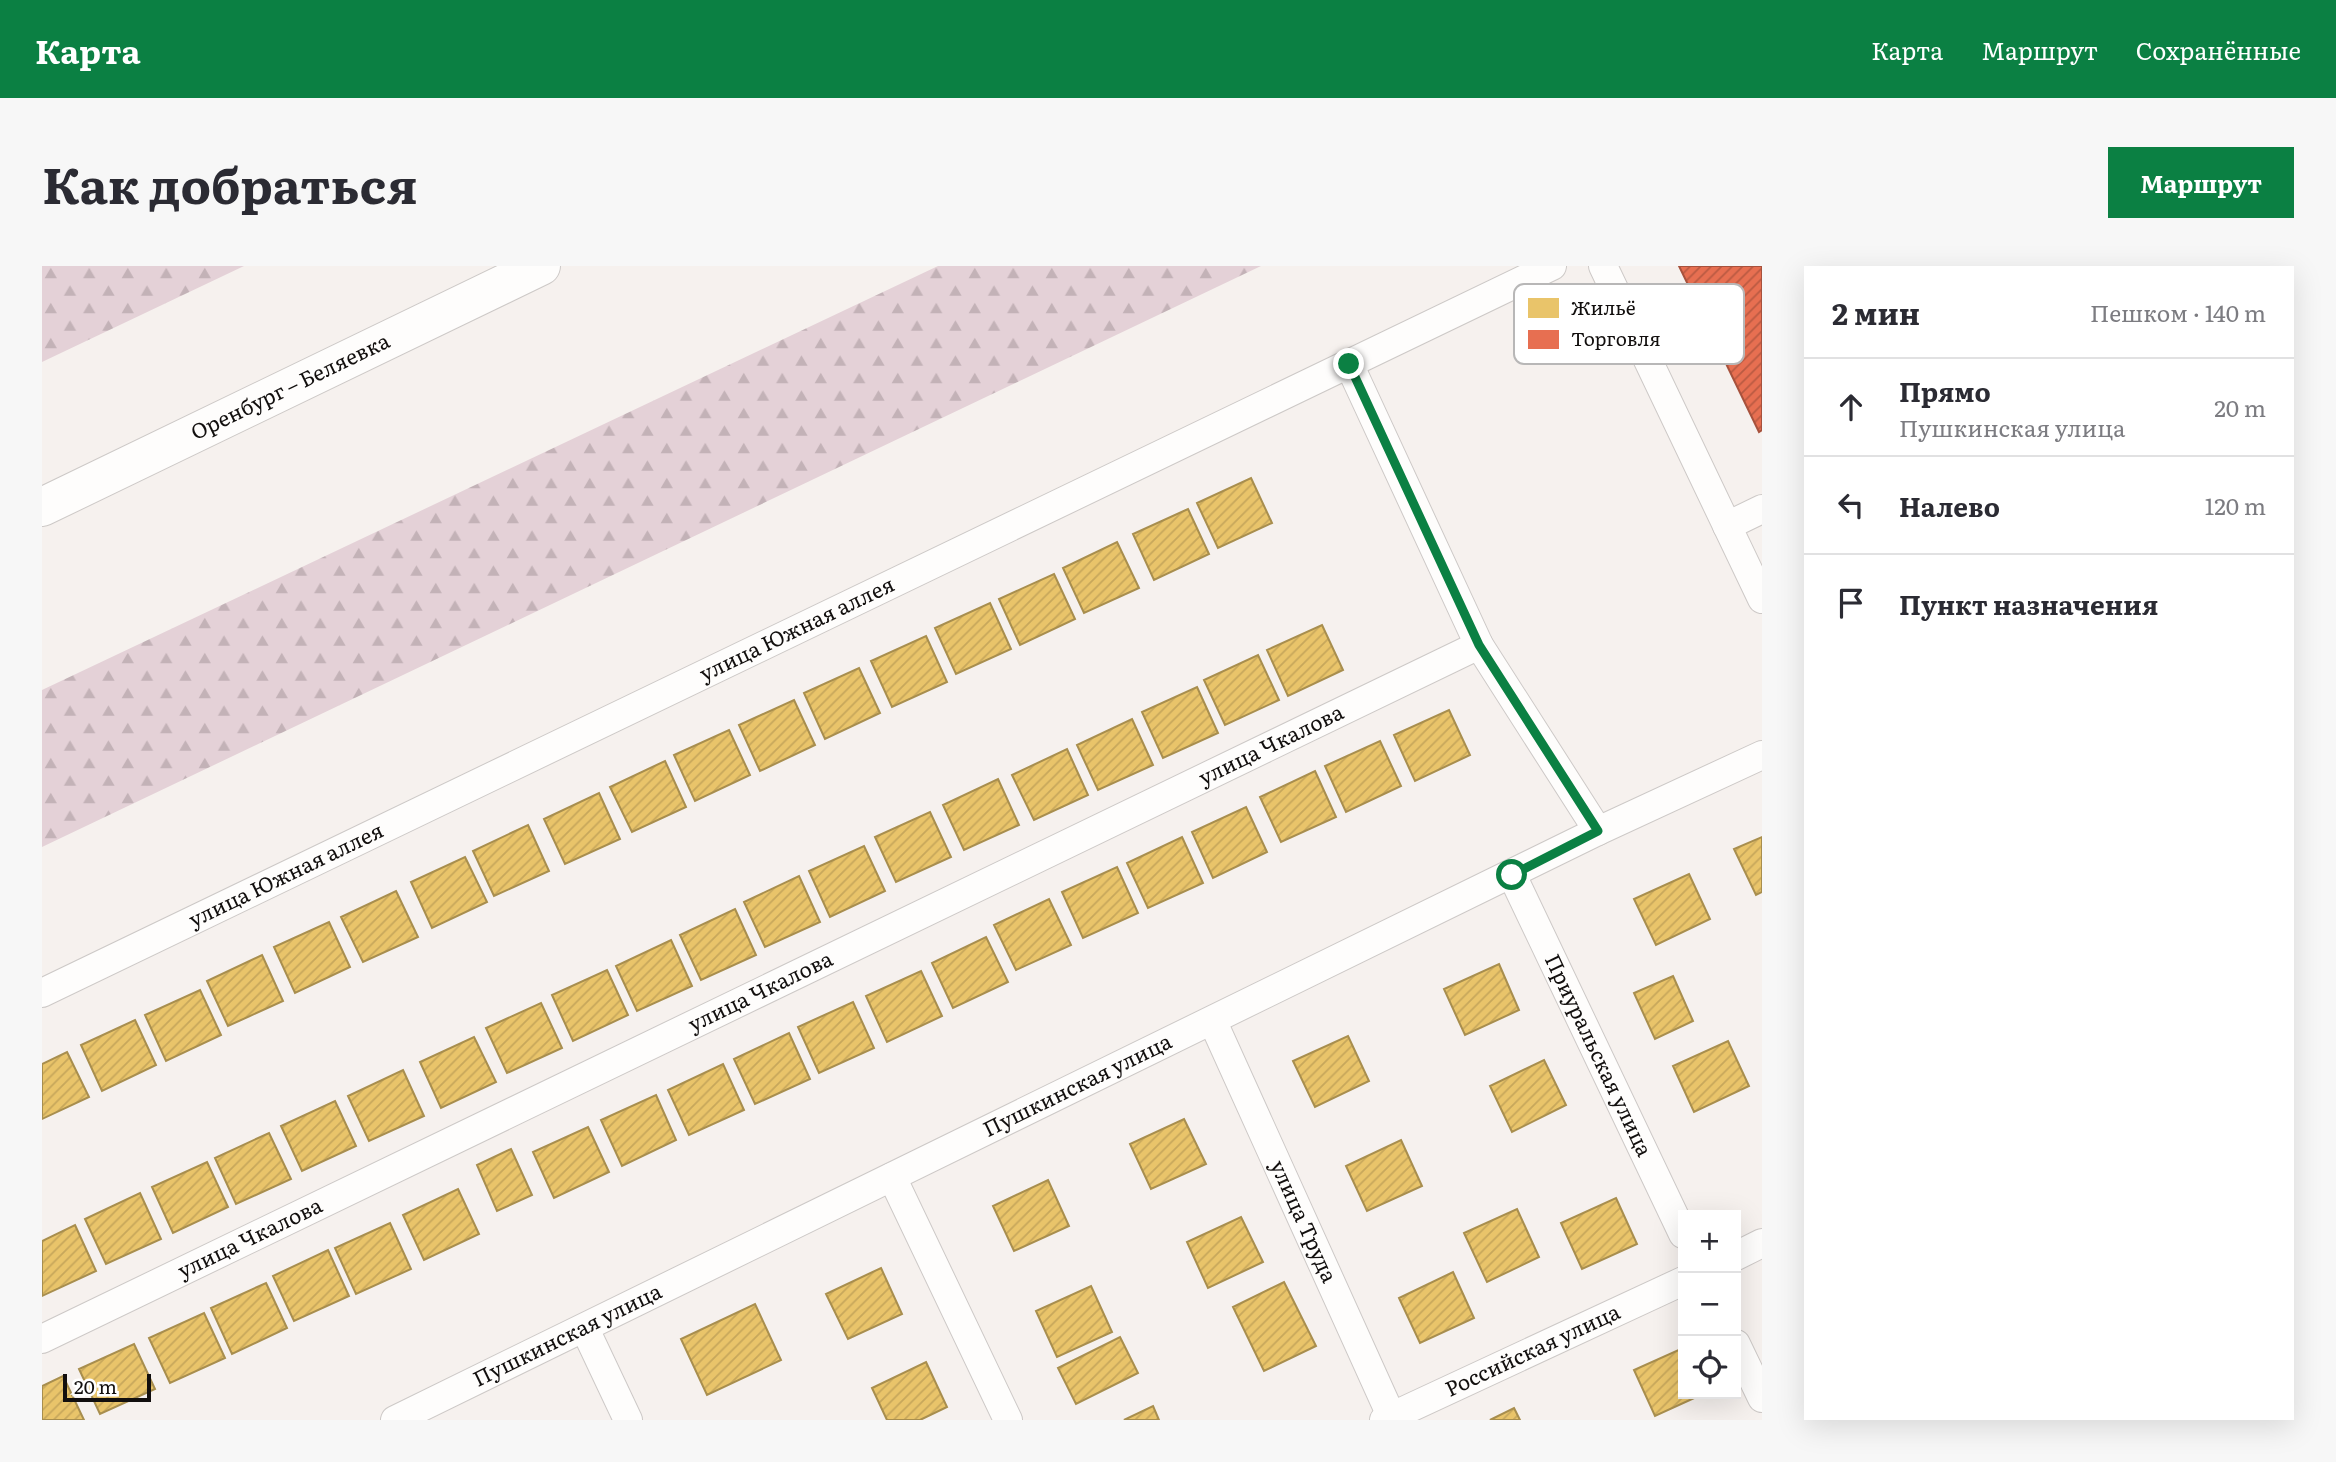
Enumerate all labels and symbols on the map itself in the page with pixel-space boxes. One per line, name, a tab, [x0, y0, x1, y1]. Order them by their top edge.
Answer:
legend	[1514, 284, 1744, 364]
text: Жильё	[1571, 293, 1636, 321]
street label: Оренбург – Беляевка	[185, 323, 395, 446]
text: Торговля	[1571, 324, 1661, 352]
route end	[1333, 348, 1364, 379]
street label: улица Южная аллея	[693, 567, 899, 687]
street label: улица Чкалова	[1192, 695, 1348, 791]
street label: улица Южная аллея	[182, 813, 388, 933]
route start	[1496, 859, 1527, 890]
street label: улица Чкалова	[682, 941, 838, 1038]
street label: Приуральская улица	[1539, 948, 1662, 1161]
street label: Пушкинская улица	[977, 1024, 1177, 1143]
street label: улица Труда	[1264, 1154, 1347, 1287]
street label: улица Чкалова	[171, 1188, 327, 1284]
street label: Пушкинская улица	[467, 1274, 667, 1393]
street label: Российская улица	[1439, 1294, 1625, 1403]
scale bar	[63, 1371, 150, 1403]

